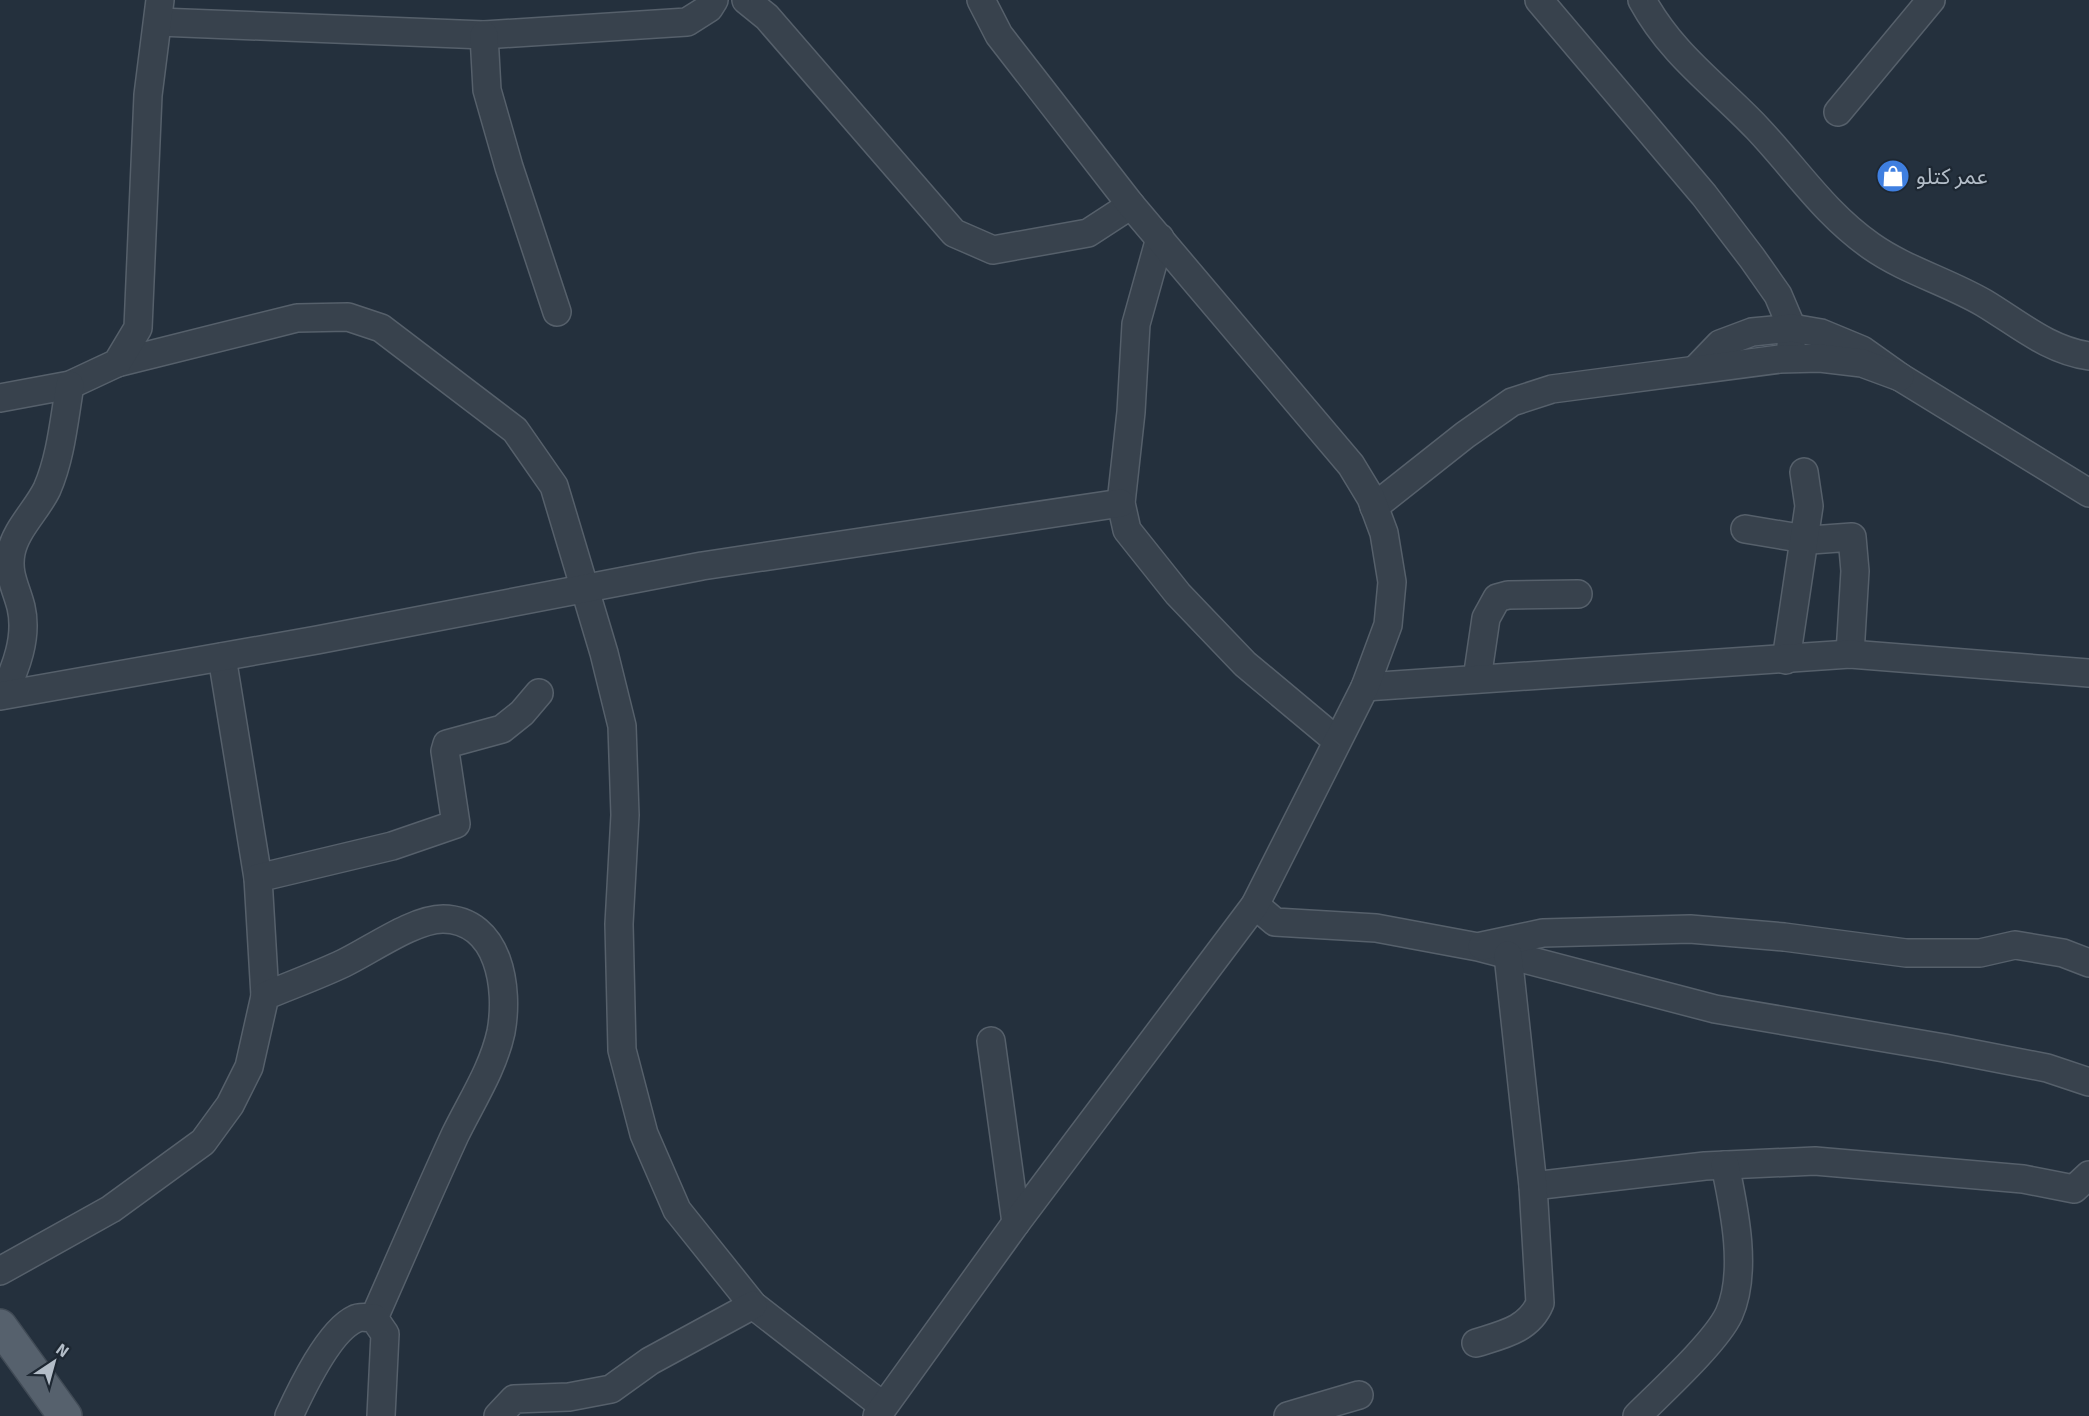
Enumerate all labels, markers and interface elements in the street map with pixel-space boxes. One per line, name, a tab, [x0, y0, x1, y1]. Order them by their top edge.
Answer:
shop icon: عمر كتلو	[1875, 158, 1911, 194]
place label: عمر كتلو	[1916, 163, 1988, 190]
north arrow	[24, 1332, 84, 1392]
text: N	[52, 1339, 73, 1362]

